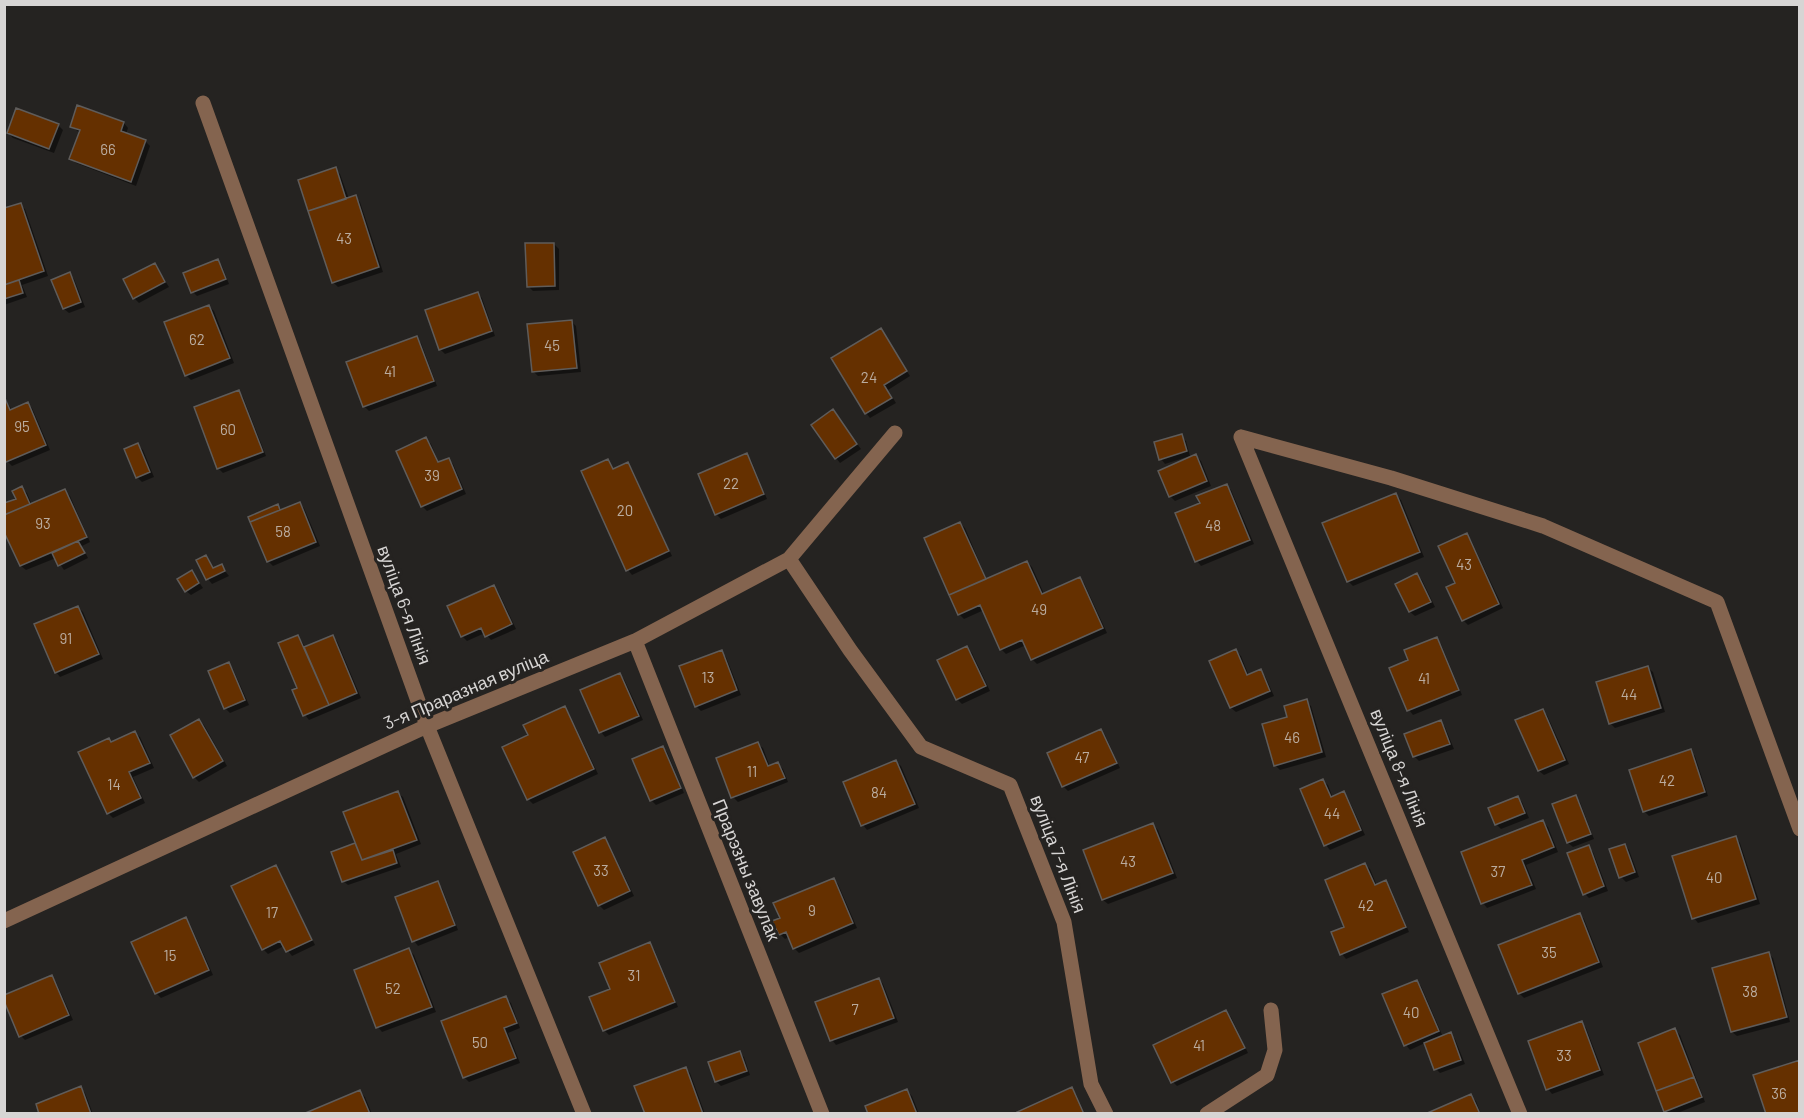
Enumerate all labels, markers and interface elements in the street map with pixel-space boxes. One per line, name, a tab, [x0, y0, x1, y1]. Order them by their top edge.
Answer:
house number: 66	[100, 140, 116, 158]
house number: 43	[336, 229, 352, 247]
house number: 62	[189, 330, 205, 348]
house number: 45	[544, 336, 560, 354]
house number: 41	[384, 362, 396, 380]
house number: 24	[861, 368, 877, 386]
house number: 95	[14, 417, 30, 435]
house number: 60	[220, 420, 236, 438]
house number: 39	[424, 466, 440, 484]
house number: 22	[723, 474, 739, 492]
house number: 20	[617, 501, 633, 519]
house number: 93	[35, 514, 51, 532]
house number: 48	[1205, 516, 1221, 534]
house number: 58	[275, 522, 291, 540]
street label: вуліца 6-я Лінія	[373, 542, 437, 667]
house number: 43	[1456, 555, 1472, 573]
house number: 49	[1031, 600, 1047, 618]
house number: 91	[60, 629, 72, 647]
street label: 3-я Праразная вуліца	[380, 644, 552, 734]
house number: 13	[702, 668, 714, 686]
house number: 41	[1418, 669, 1430, 687]
house number: 44	[1621, 685, 1637, 703]
street label: вуліца 8-я Лінія	[1366, 705, 1434, 830]
house number: 46	[1284, 728, 1300, 746]
house number: 47	[1075, 748, 1089, 766]
house number: 11	[747, 762, 757, 780]
house number: 42	[1659, 771, 1675, 789]
house number: 14	[107, 775, 121, 793]
house number: 84	[871, 783, 887, 801]
street label: вуліца 7-я Лінія	[1026, 792, 1092, 916]
street label: Прарэзны завулак	[708, 795, 785, 944]
house number: 44	[1324, 804, 1340, 822]
house number: 43	[1120, 852, 1136, 870]
house number: 33	[593, 861, 609, 879]
house number: 37	[1491, 862, 1505, 880]
house number: 40	[1706, 868, 1722, 886]
house number: 42	[1358, 896, 1374, 914]
house number: 9	[808, 901, 816, 919]
house number: 17	[266, 903, 278, 921]
house number: 35	[1541, 943, 1557, 961]
house number: 15	[164, 946, 176, 964]
house number: 31	[628, 966, 640, 984]
house number: 52	[385, 979, 401, 997]
house number: 38	[1742, 982, 1758, 1000]
house number: 7	[851, 1000, 859, 1018]
house number: 40	[1403, 1003, 1419, 1021]
house number: 50	[472, 1033, 488, 1051]
house number: 41	[1193, 1036, 1205, 1054]
house number: 33	[1556, 1046, 1572, 1064]
house number: 36	[1771, 1084, 1787, 1102]

